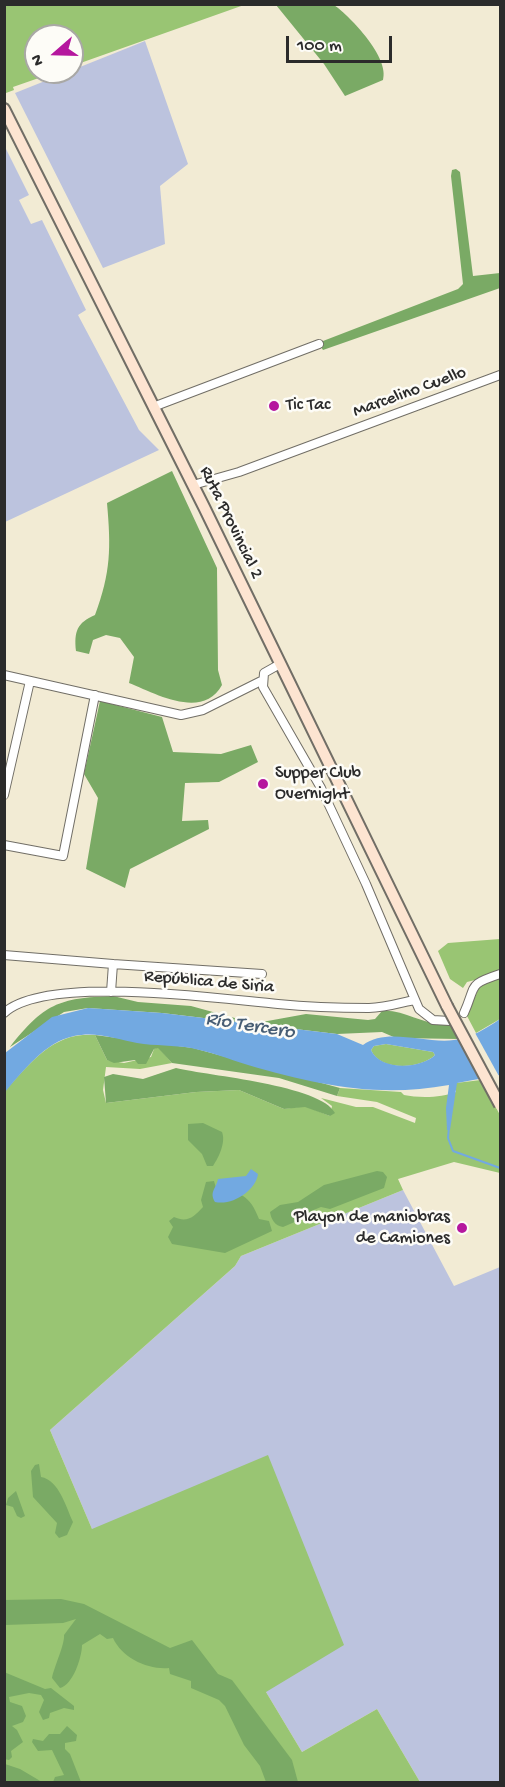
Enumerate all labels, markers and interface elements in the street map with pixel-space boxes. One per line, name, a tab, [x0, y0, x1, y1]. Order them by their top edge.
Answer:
north arrow	[24, 24, 84, 84]
scale bar	[289, 24, 396, 62]
text: 100 m	[297, 36, 342, 57]
text: N	[28, 51, 49, 68]
street label: Marcelino Cuello	[350, 362, 470, 424]
place label: Tic Tac	[286, 395, 330, 417]
marker: Tic Tac	[267, 399, 281, 413]
street label: Ruta Provincial 2	[193, 463, 267, 583]
place label: Supper Club Overnight	[275, 763, 361, 806]
marker: Supper Club Overnight	[256, 777, 270, 791]
street label: República de Siria	[143, 967, 275, 999]
water label: Río Tercero	[204, 1008, 296, 1046]
place label: Playon de maniobras de Camiones	[294, 1207, 450, 1250]
marker: Playon de maniobras de Camiones	[455, 1221, 469, 1235]

